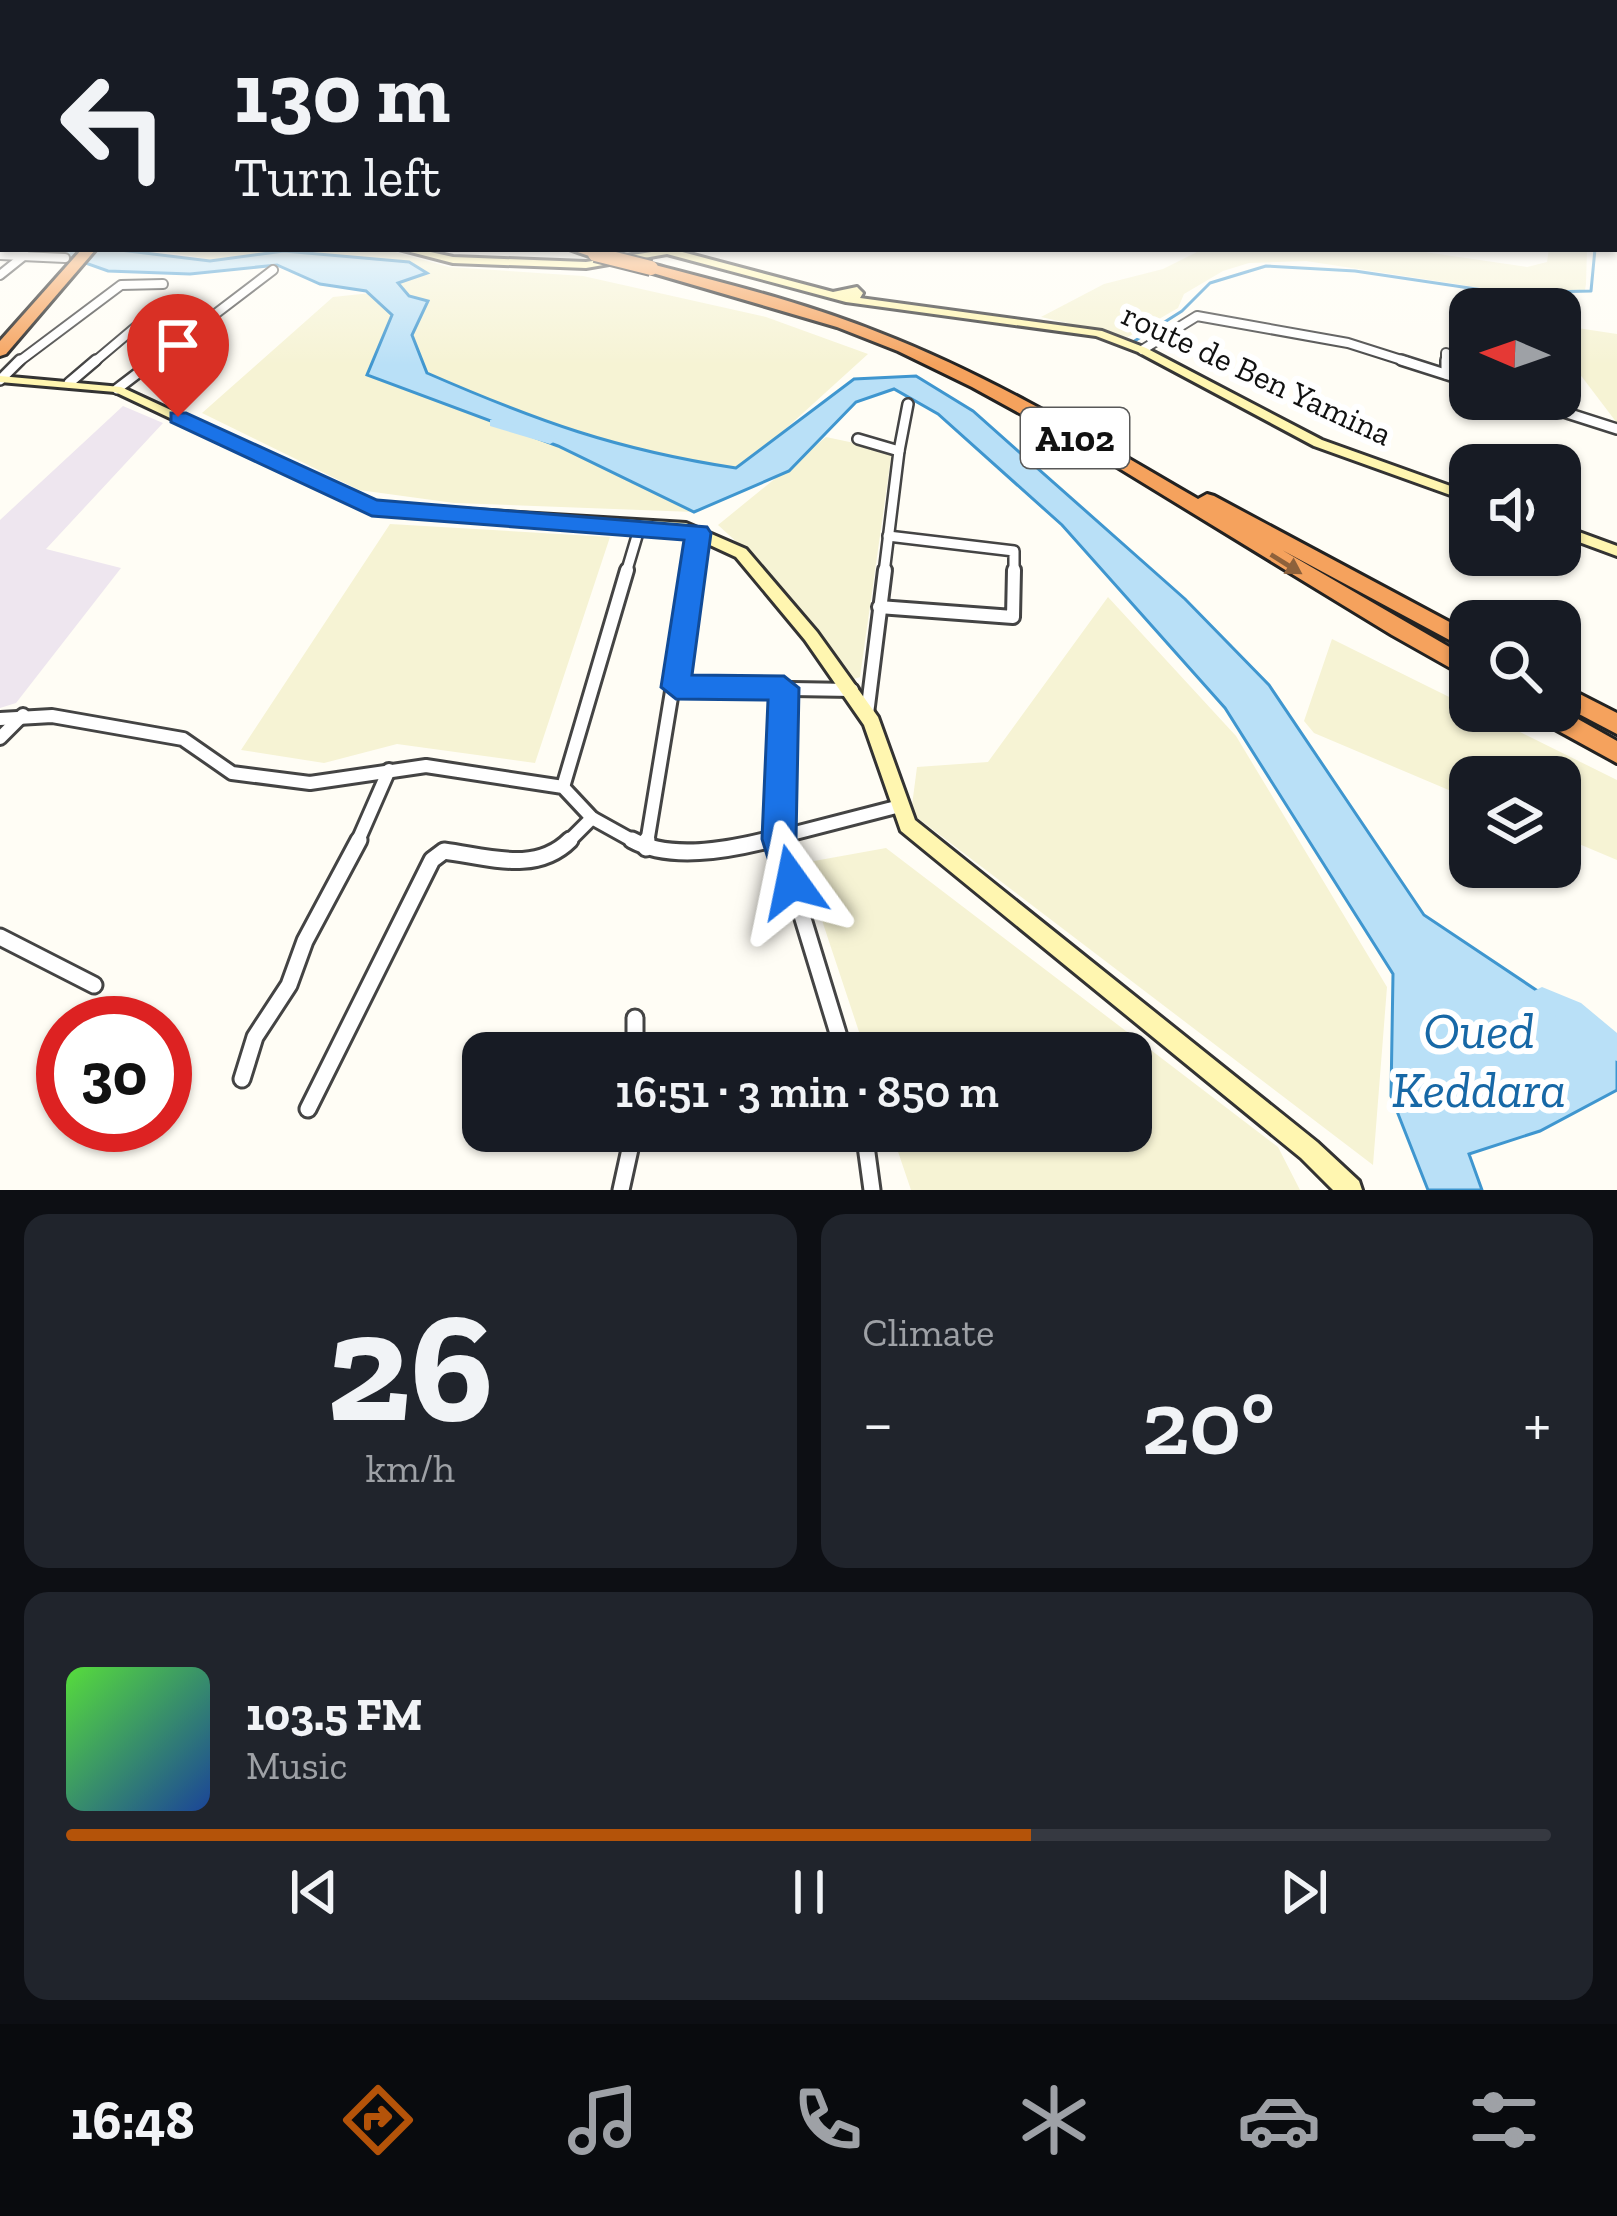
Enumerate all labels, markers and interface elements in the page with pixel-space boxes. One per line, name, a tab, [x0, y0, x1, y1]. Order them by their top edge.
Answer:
text: 130 m	[234, 43, 450, 144]
icon: left	[36, 48, 192, 204]
text: Turn left	[234, 145, 441, 210]
north arrow	[1449, 288, 1581, 420]
map controls	[1449, 288, 1581, 888]
pin	[127, 294, 229, 417]
street label: route de Ben Yamina	[1116, 294, 1398, 454]
icon: arrive	[145, 312, 211, 378]
road number: A102	[1021, 408, 1129, 468]
button: sound	[1449, 444, 1581, 576]
one-way arrow	[1269, 553, 1303, 574]
button: search	[1449, 600, 1581, 732]
button: layers	[1449, 756, 1581, 888]
position arrow	[729, 819, 855, 945]
speed limit sign: 30	[36, 996, 192, 1152]
water label: Oued Keddara	[1392, 1000, 1566, 1120]
text: 16:51 · 3 min · 850 m	[615, 1065, 999, 1119]
text: 26	[327, 1273, 494, 1460]
text: Climate	[863, 1309, 994, 1356]
text: 20°	[1142, 1369, 1275, 1477]
text: −	[863, 1384, 893, 1463]
text: +	[1523, 1384, 1551, 1463]
text: km/h	[366, 1445, 455, 1492]
text: 103.5 FM	[246, 1688, 422, 1742]
text: Music	[246, 1742, 348, 1789]
icon: previous	[281, 1859, 347, 1925]
icon: pause	[776, 1859, 842, 1925]
icon: next	[1271, 1859, 1337, 1925]
icon: directions	[336, 2078, 420, 2162]
icon: music	[561, 2078, 645, 2162]
icon: phone	[786, 2078, 870, 2162]
icon: climate	[1012, 2078, 1096, 2162]
icon: car	[1237, 2078, 1321, 2162]
icon: filters	[1462, 2078, 1546, 2162]
text: 16:48	[71, 2088, 195, 2153]

